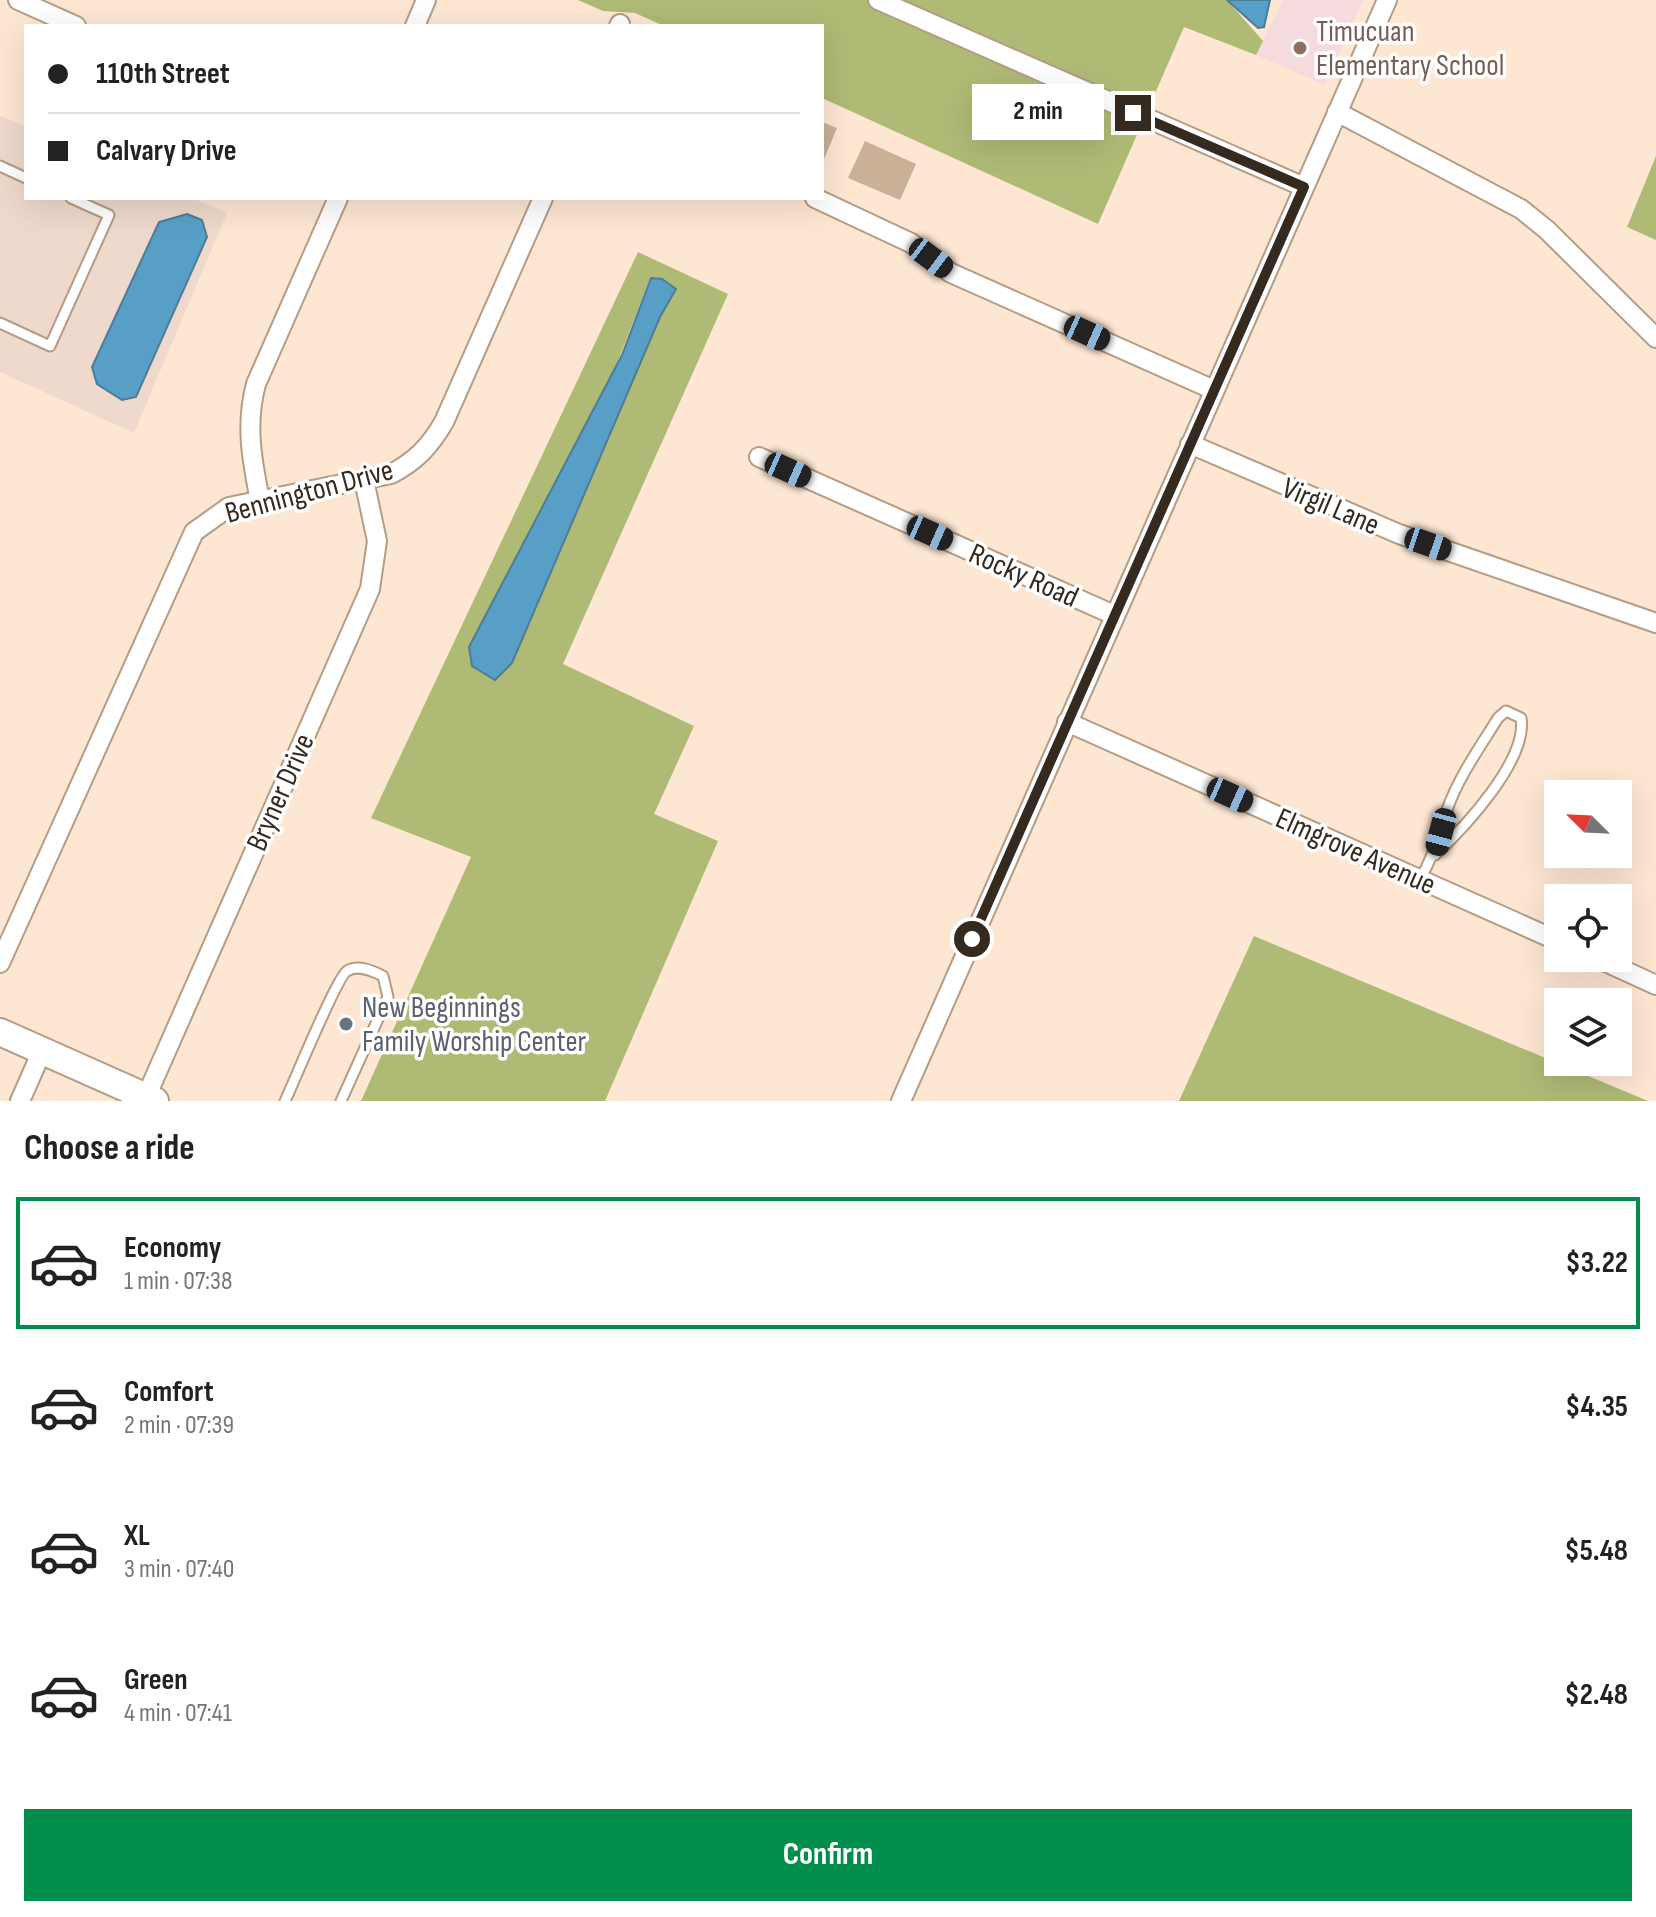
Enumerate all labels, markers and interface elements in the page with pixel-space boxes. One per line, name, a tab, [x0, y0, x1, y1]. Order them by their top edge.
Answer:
place label: Timucuan Elementary School	[1316, 14, 1504, 84]
marker: Timucuan Elementary School	[1291, 39, 1309, 57]
text: 110th Street	[96, 56, 230, 92]
callout: 2 min	[973, 85, 1105, 141]
route end	[1115, 95, 1151, 131]
text: 2 min	[1013, 96, 1063, 127]
text: Calvary Drive	[96, 133, 237, 169]
car	[905, 234, 957, 282]
car	[1060, 312, 1114, 354]
car	[761, 449, 815, 491]
street label: Bennington Drive	[221, 452, 397, 532]
street label: Virgil Lane	[1276, 470, 1385, 543]
car	[903, 512, 957, 554]
car	[1401, 525, 1455, 563]
street label: Rocky Road	[963, 536, 1084, 616]
street label: Bryner Drive	[239, 728, 323, 857]
car	[1203, 774, 1257, 816]
north arrow	[1544, 780, 1632, 868]
map controls	[1544, 780, 1632, 1076]
street label: Elmgrove Avenue	[1270, 801, 1441, 903]
car	[1423, 806, 1459, 858]
button: locate	[1544, 884, 1632, 972]
route start	[954, 921, 990, 957]
button: layers	[1544, 988, 1632, 1076]
place label: New Beginnings Family Worship Center	[362, 990, 587, 1060]
marker: New Beginnings Family Worship Center	[337, 1015, 355, 1033]
text: Choose a ride	[24, 1127, 195, 1170]
icon: car	[28, 1227, 100, 1299]
text: Economy	[124, 1230, 221, 1266]
text: $3.22	[1565, 1245, 1628, 1281]
text: 1 min · 07:38	[124, 1266, 232, 1297]
icon: car	[28, 1371, 100, 1443]
text: Comfort	[124, 1374, 214, 1410]
text: $4.35	[1565, 1389, 1628, 1425]
text: 2 min · 07:39	[124, 1410, 234, 1441]
icon: car	[28, 1515, 100, 1587]
text: XL	[124, 1518, 150, 1554]
text: $5.48	[1564, 1533, 1628, 1569]
text: 3 min · 07:40	[124, 1554, 234, 1585]
icon: car	[28, 1659, 100, 1731]
text: Green	[124, 1662, 188, 1698]
text: $2.48	[1564, 1677, 1628, 1713]
text: 4 min · 07:41	[124, 1698, 232, 1729]
button: Confirm	[24, 1809, 1632, 1901]

